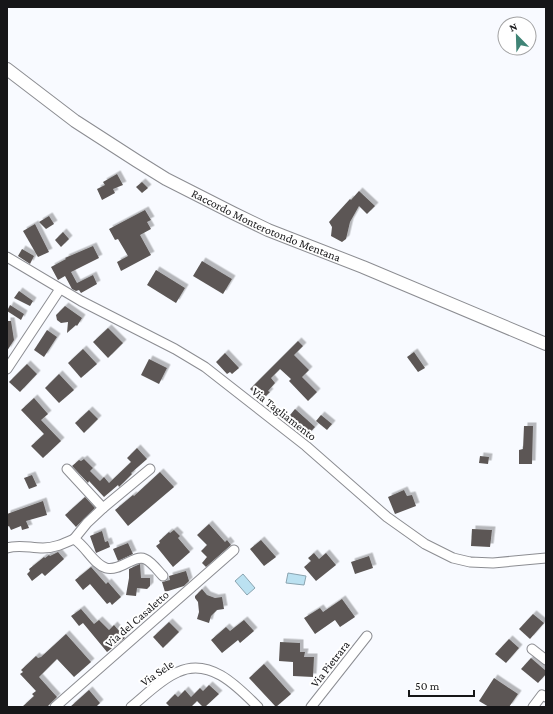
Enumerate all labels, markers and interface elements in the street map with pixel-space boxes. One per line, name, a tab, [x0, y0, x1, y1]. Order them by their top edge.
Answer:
north arrow	[497, 16, 537, 56]
text: N	[507, 20, 519, 34]
street label: Raccordo Monterotondo Mentana	[189, 186, 343, 265]
street label: Via Tagliamento	[249, 384, 319, 444]
street label: Via del Casaletto	[102, 588, 172, 650]
street label: Via Pietrara	[307, 638, 353, 690]
street label: Via Sele	[138, 657, 176, 689]
scale bar	[409, 672, 474, 698]
text: 50 m	[415, 679, 440, 693]

